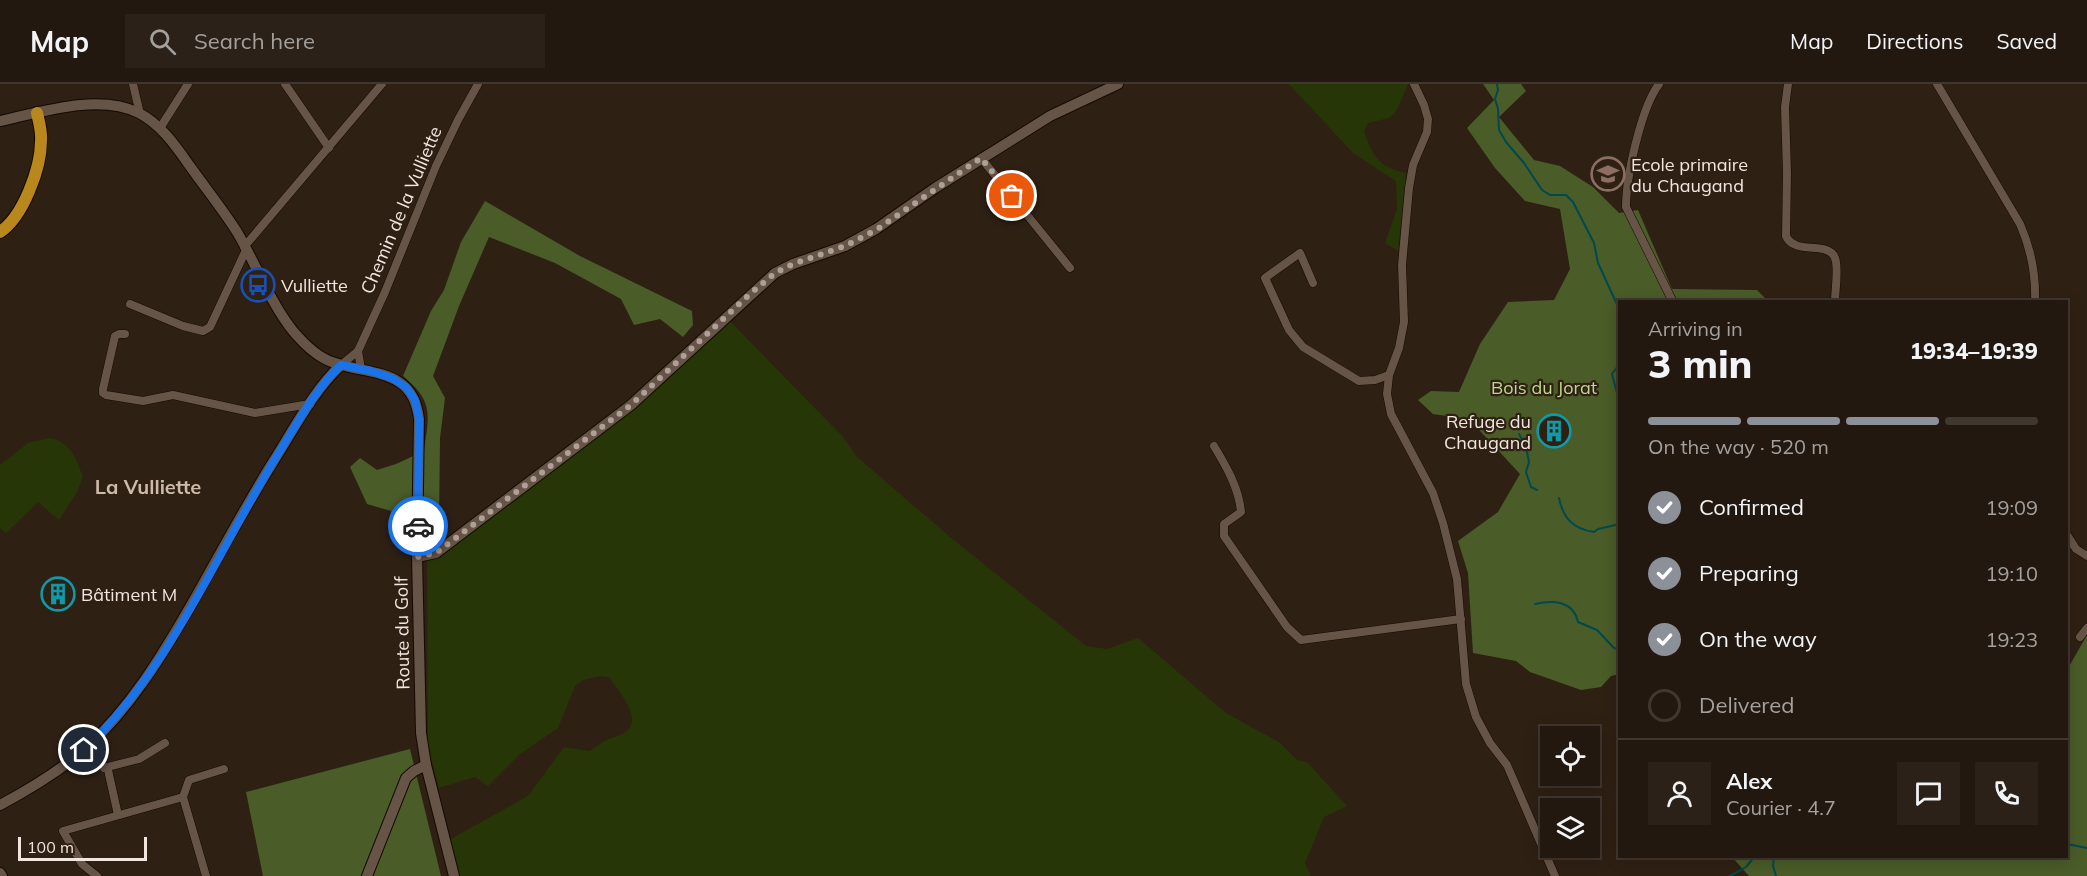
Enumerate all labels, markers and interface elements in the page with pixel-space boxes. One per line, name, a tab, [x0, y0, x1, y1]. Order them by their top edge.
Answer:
search box	[125, 14, 545, 68]
text: Map	[30, 24, 89, 59]
icon: search	[146, 25, 179, 58]
text: Search here	[194, 27, 315, 55]
text: Map	[1790, 28, 1833, 54]
text: Directions	[1866, 28, 1963, 54]
text: Saved	[1996, 28, 2057, 54]
street label: Chemin de la Vulliette	[355, 123, 447, 297]
place label: Ecole primaire du Chaugand	[1631, 153, 1748, 197]
school or university icon: Ecole primaire du Chaugand	[1590, 156, 1626, 192]
pin	[986, 170, 1037, 221]
icon: bag	[995, 179, 1028, 212]
bus stop icon: Vulliette	[240, 267, 276, 303]
place label: Vulliette	[281, 274, 348, 297]
text: Arriving in	[1648, 316, 1743, 341]
text: 19:34–19:39	[1910, 337, 2038, 365]
text: 3 min	[1648, 339, 1753, 388]
park label: Bois du Jorat	[1491, 376, 1597, 399]
place label: Refuge du Chaugand	[1444, 410, 1531, 454]
building icon: Refuge du Chaugand	[1536, 413, 1572, 449]
text: On the way · 520 m	[1648, 434, 1829, 459]
district label: La Vulliette	[95, 474, 201, 499]
icon: check	[1648, 491, 1681, 524]
text: Confirmed	[1699, 493, 1804, 521]
text: 19:09	[1985, 495, 2038, 520]
courier	[388, 496, 448, 556]
icon: car	[402, 510, 435, 543]
icon: check	[1648, 557, 1681, 590]
text: Preparing	[1699, 559, 1799, 587]
text: 19:10	[1985, 561, 2038, 586]
street label: Route du Golf	[389, 575, 414, 690]
building icon: Bâtiment M	[40, 576, 76, 612]
place label: Bâtiment M	[81, 583, 177, 606]
icon: check	[1648, 623, 1681, 656]
text: On the way	[1699, 625, 1817, 653]
text: 19:23	[1985, 627, 2038, 652]
text: Delivered	[1699, 691, 1794, 719]
pin	[58, 724, 109, 775]
map controls	[1540, 726, 1600, 858]
button: locate	[1540, 726, 1600, 786]
icon: home	[67, 733, 100, 766]
button: person	[1648, 762, 1711, 825]
button: chat	[1897, 762, 1960, 825]
button: phone	[1975, 762, 2038, 825]
text: Alex	[1726, 767, 1772, 795]
text: Courier · 4.7	[1726, 795, 1836, 820]
button: layers	[1540, 798, 1600, 858]
scale bar	[18, 834, 147, 862]
text: 100 m	[27, 837, 74, 857]

